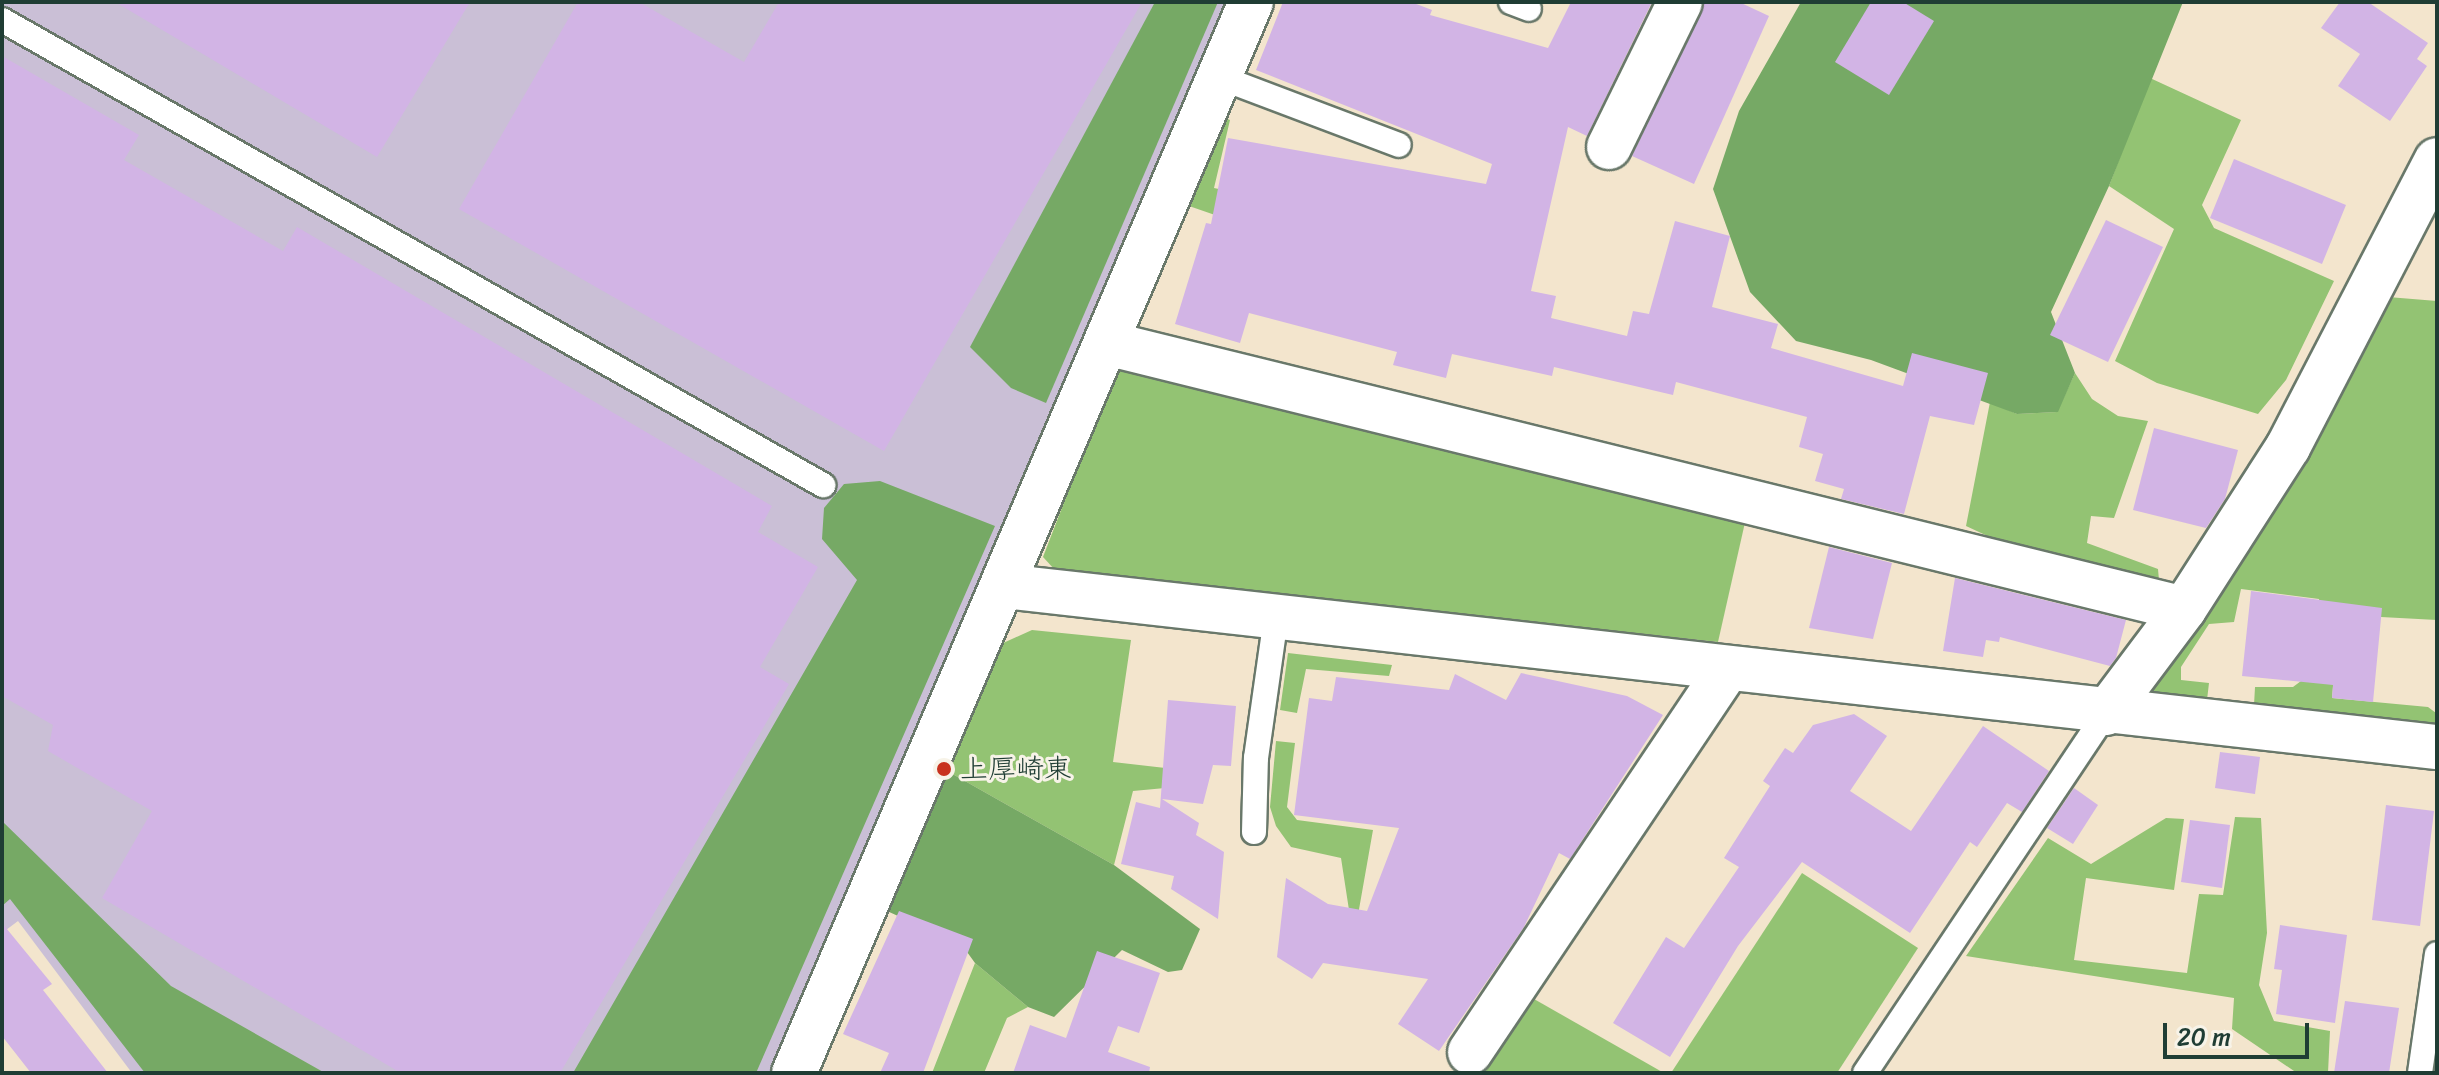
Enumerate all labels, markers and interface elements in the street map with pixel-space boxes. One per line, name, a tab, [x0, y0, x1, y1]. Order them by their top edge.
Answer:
place label: 上厚崎東	[960, 752, 1072, 786]
marker: 上厚崎東	[935, 760, 953, 778]
scale bar	[2167, 1007, 2313, 1057]
text: 20 m	[2177, 1016, 2231, 1058]

